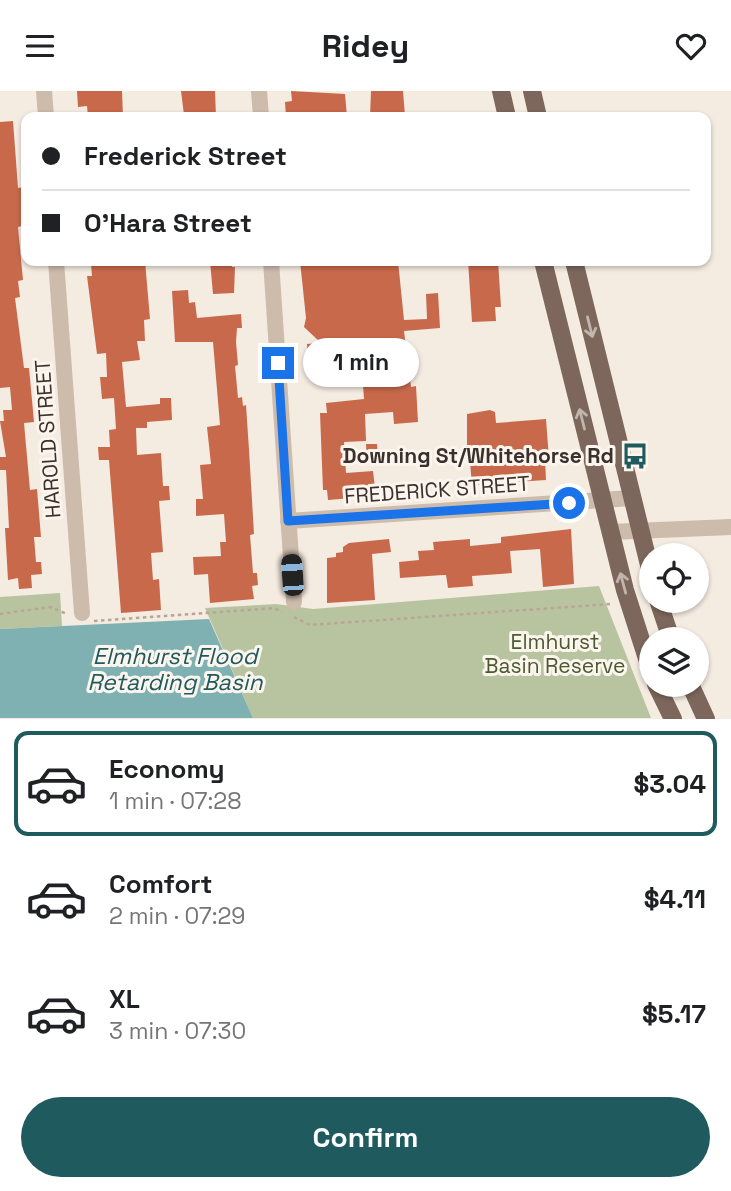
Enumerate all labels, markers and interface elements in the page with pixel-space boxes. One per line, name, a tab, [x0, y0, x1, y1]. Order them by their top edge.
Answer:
text: Ridey	[322, 26, 409, 66]
icon: menu	[21, 27, 59, 65]
icon: heart	[672, 27, 710, 65]
text: Frederick Street	[84, 139, 287, 173]
text: O'Hara Street	[84, 206, 252, 240]
one-way arrow	[584, 315, 597, 338]
callout: 1 min	[302, 338, 418, 387]
route end	[262, 347, 294, 379]
text: 1 min	[333, 347, 389, 377]
street label: HAROLD STREET	[28, 359, 67, 519]
one-way arrow	[575, 408, 588, 430]
bus stop icon: Downing St/Whitehorse Rd	[620, 441, 650, 471]
place label: Downing St/Whitehorse Rd	[342, 442, 614, 469]
street label: FREDERICK STREET	[343, 470, 531, 509]
route start	[553, 487, 585, 519]
map controls	[639, 543, 709, 697]
button: locate	[639, 543, 709, 613]
car	[281, 553, 304, 597]
one-way arrow	[616, 572, 629, 595]
button: layers	[639, 627, 709, 697]
park label: Elmhurst Basin Reserve	[485, 628, 625, 679]
water label: Elmhurst Flood Retarding Basin	[87, 641, 263, 697]
icon: car	[25, 752, 88, 815]
text: Economy	[109, 752, 225, 786]
text: $3.04	[634, 767, 706, 801]
text: 1 min · 07:28	[109, 786, 241, 816]
icon: car	[25, 867, 88, 930]
text: Comfort	[109, 867, 212, 901]
text: $4.11	[644, 882, 706, 916]
text: 2 min · 07:29	[109, 901, 245, 931]
icon: car	[25, 982, 88, 1045]
text: XL	[109, 982, 140, 1016]
text: $5.17	[642, 997, 706, 1031]
text: 3 min · 07:30	[109, 1016, 246, 1046]
button: Confirm	[21, 1097, 710, 1177]

